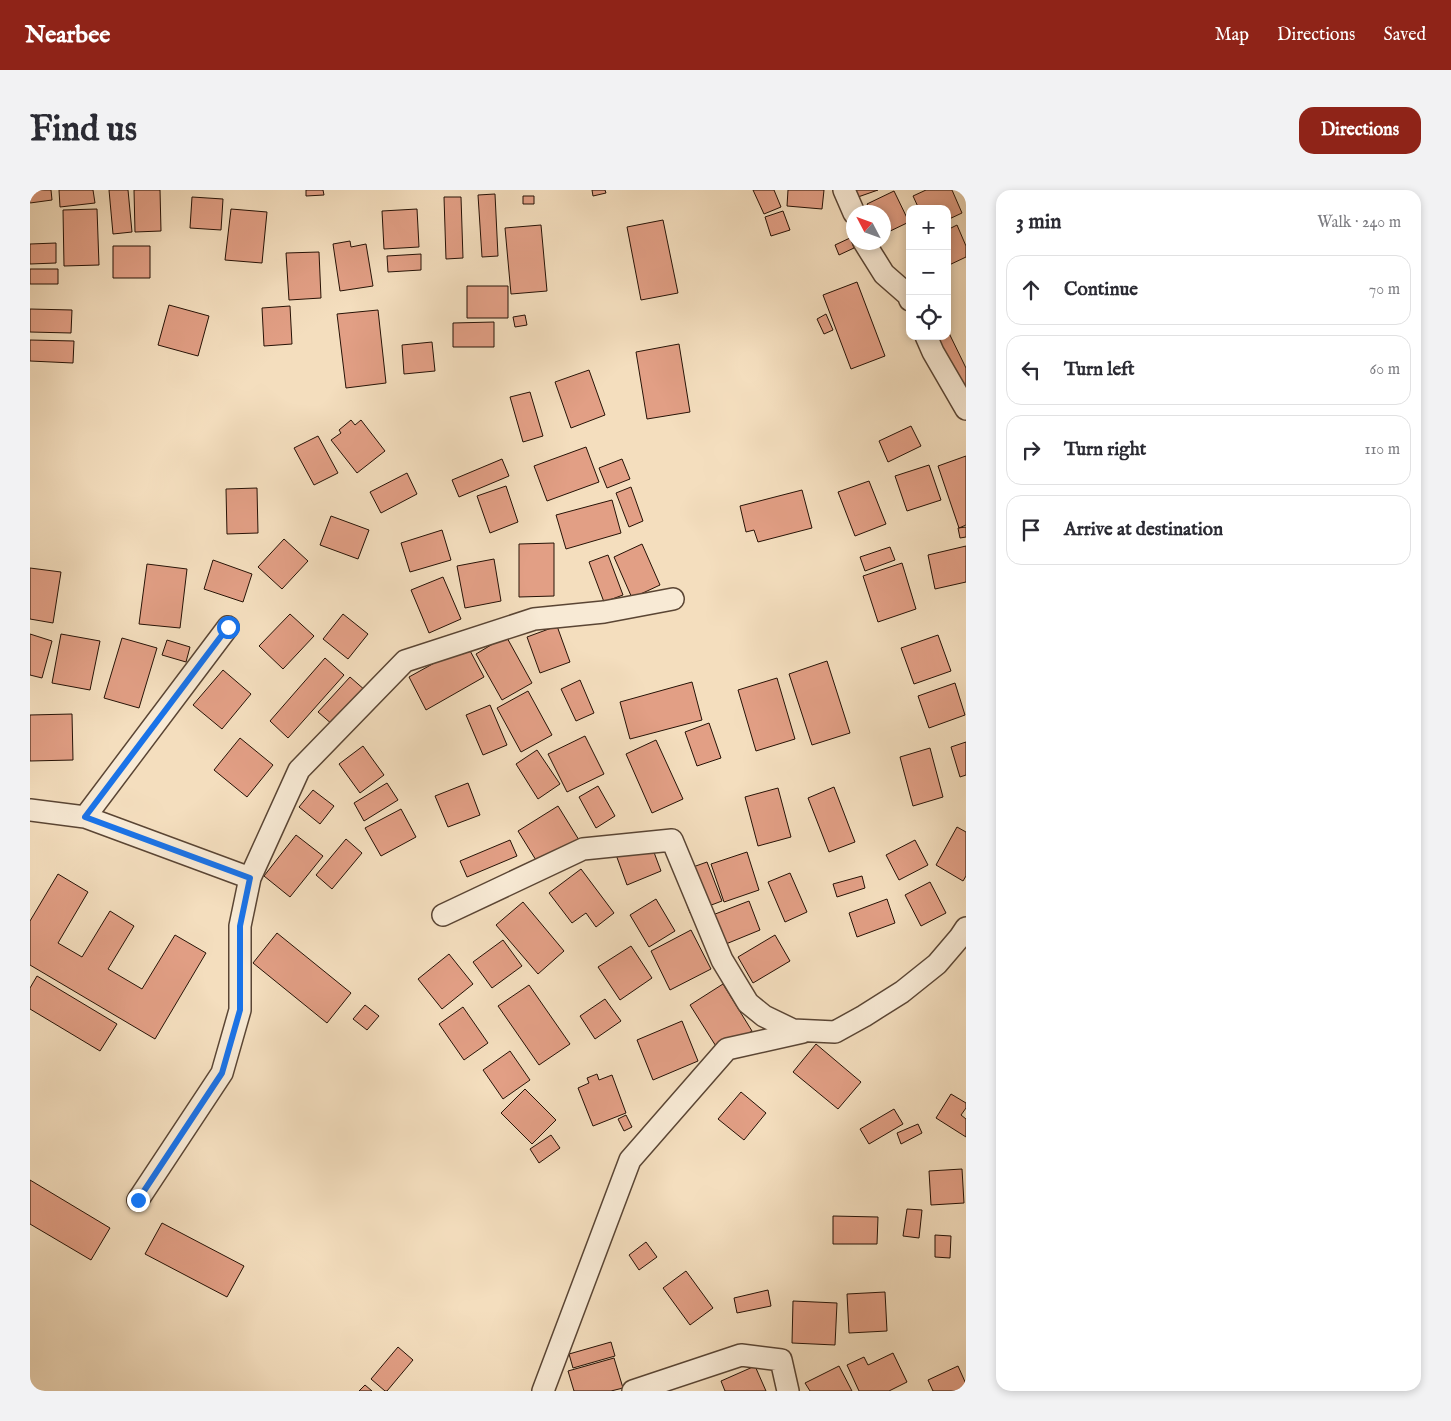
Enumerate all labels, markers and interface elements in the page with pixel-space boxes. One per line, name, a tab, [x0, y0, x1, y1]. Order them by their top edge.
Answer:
text: Nearbee	[25, 20, 110, 51]
text: Map	[1215, 24, 1249, 47]
text: Directions	[1277, 24, 1355, 47]
text: Saved	[1383, 24, 1426, 47]
button: Directions	[1299, 107, 1421, 154]
text: Find us	[30, 108, 137, 153]
north arrow	[846, 205, 891, 250]
map controls	[906, 205, 951, 340]
button: +	[906, 205, 951, 250]
text: 3 min	[1016, 209, 1061, 236]
text: Walk · 240 m	[1317, 213, 1401, 233]
button: −	[906, 250, 951, 295]
icon: ahead	[1017, 276, 1045, 304]
text: Continue	[1064, 278, 1138, 302]
text: 70 m	[1369, 280, 1400, 300]
button: locate	[906, 295, 951, 340]
icon: left	[1017, 356, 1045, 384]
text: Turn left	[1064, 358, 1135, 382]
text: 60 m	[1370, 360, 1400, 380]
icon: right	[1017, 436, 1045, 464]
text: Turn right	[1064, 438, 1146, 462]
text: 110 m	[1364, 440, 1400, 460]
icon: arrive	[1017, 516, 1045, 544]
text: Arrive at destination	[1064, 518, 1223, 542]
route start	[217, 616, 240, 639]
route end	[127, 1189, 150, 1212]

